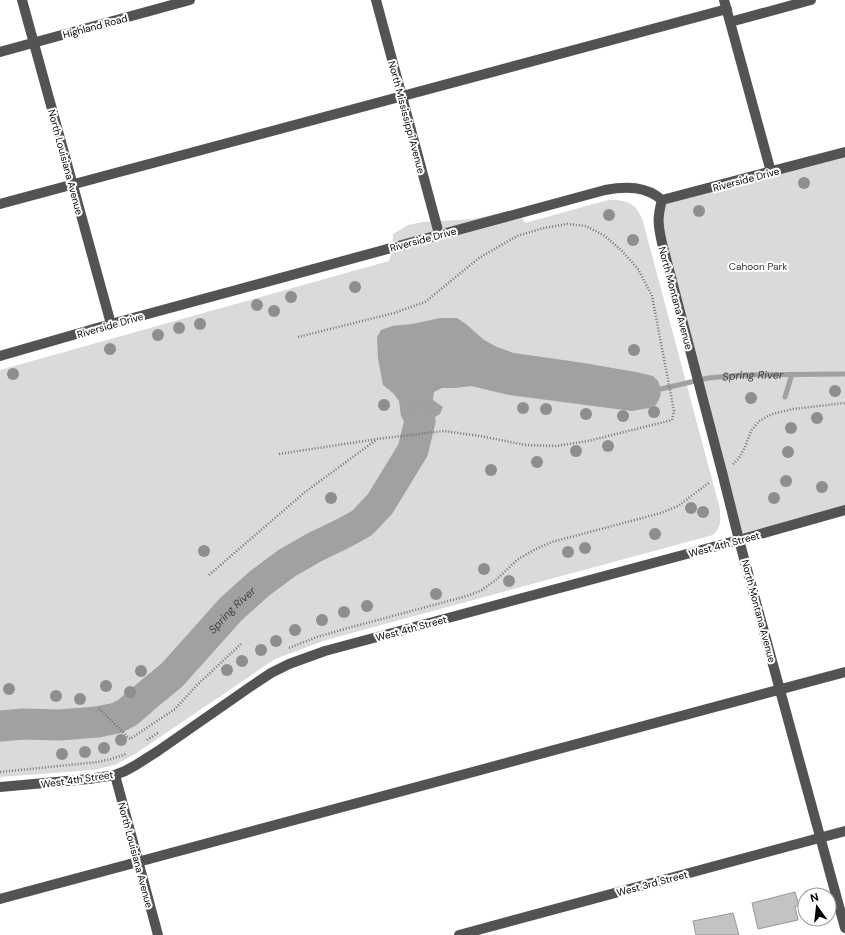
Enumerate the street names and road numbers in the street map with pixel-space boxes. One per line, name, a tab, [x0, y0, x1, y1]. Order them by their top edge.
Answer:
street label: Highland Road	[61, 12, 129, 41]
street label: North Mississippi Avenue	[385, 59, 428, 175]
street label: North Louisiana Avenue	[45, 108, 86, 217]
street label: Riverside Drive	[711, 164, 781, 195]
street label: Riverside Drive	[388, 224, 458, 255]
street label: North Montana Avenue	[656, 245, 696, 351]
street label: Riverside Drive	[75, 310, 145, 341]
street label: West 4th Street	[687, 529, 761, 560]
street label: North Montana Avenue	[739, 558, 779, 664]
street label: West 4th Street	[374, 613, 448, 644]
street label: West 4th Street	[40, 768, 114, 791]
street label: North Louisiana Avenue	[115, 801, 156, 910]
street label: West 3rd Street	[615, 868, 689, 899]

